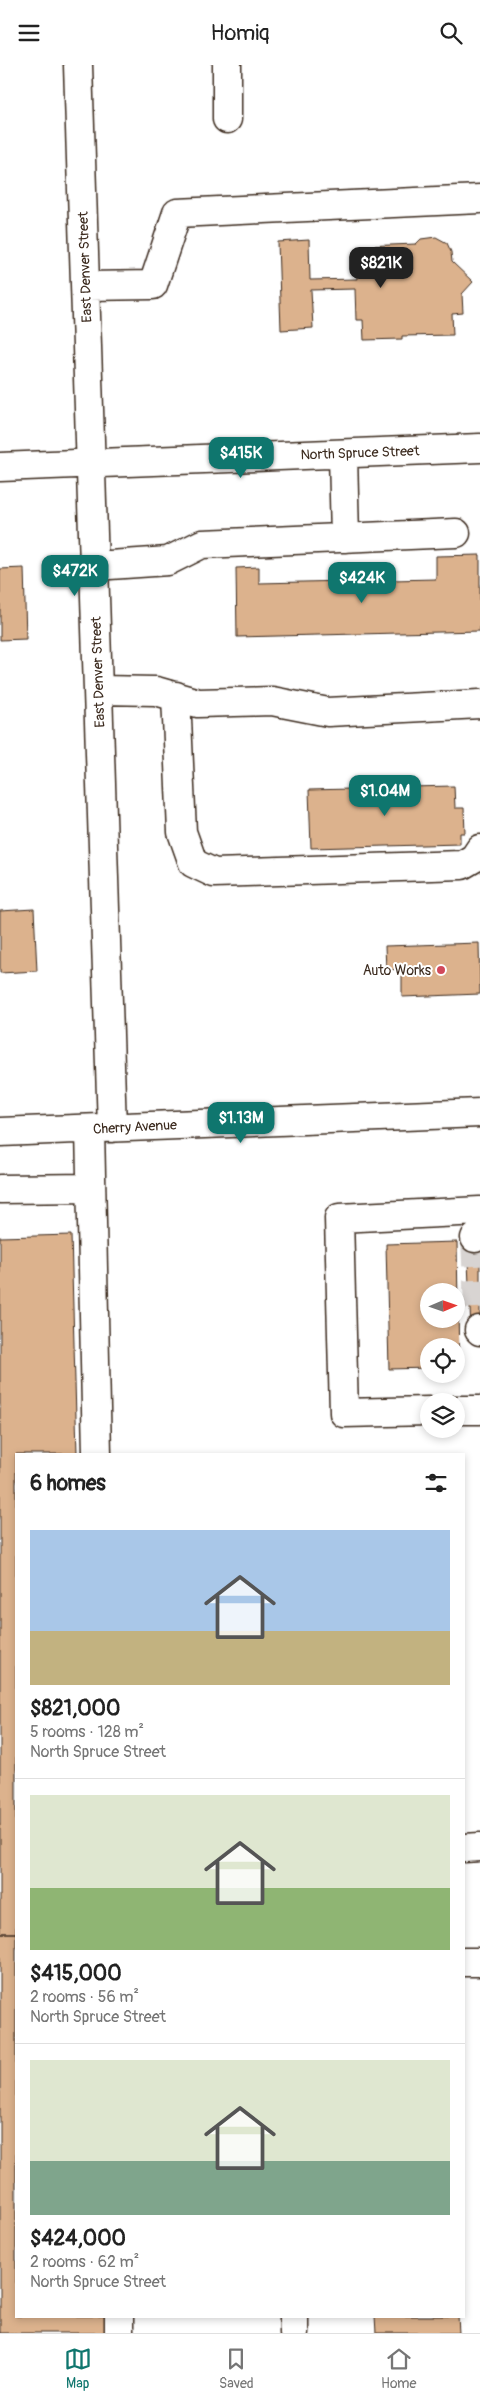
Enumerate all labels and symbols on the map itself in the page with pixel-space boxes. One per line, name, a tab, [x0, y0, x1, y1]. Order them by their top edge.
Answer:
street label: East Denver Street	[75, 211, 95, 323]
pin: $821K	[346, 247, 416, 289]
pin: $415K	[206, 437, 276, 479]
street label: North Spruce Street	[300, 442, 420, 464]
pin: $472K	[40, 555, 110, 597]
pin: $424K	[327, 561, 397, 604]
street label: East Denver Street	[88, 616, 108, 728]
pin: $1.04M	[344, 775, 426, 817]
place label: Auto Works	[363, 962, 432, 979]
marker: Auto Works	[435, 964, 447, 976]
pin: $1.13M	[200, 1101, 282, 1144]
street label: Cherry Avenue	[93, 1116, 178, 1138]
north arrow	[420, 1283, 465, 1327]

